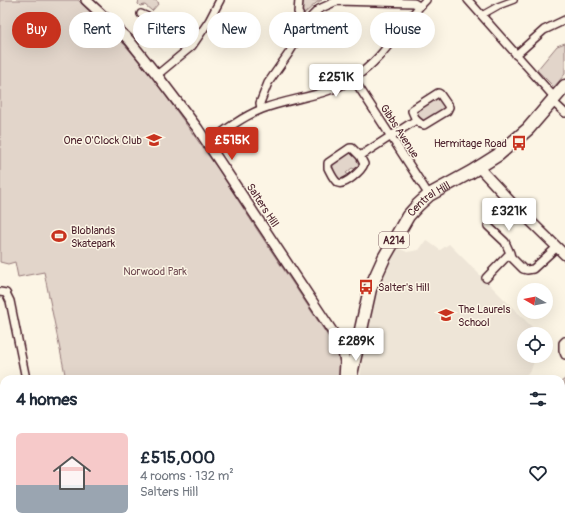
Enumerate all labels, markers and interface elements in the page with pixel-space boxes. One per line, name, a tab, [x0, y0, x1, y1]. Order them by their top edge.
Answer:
chip: Buy	[12, 12, 61, 48]
chip: Rent	[69, 12, 125, 48]
chip: Filters	[133, 12, 199, 48]
chip: New	[207, 12, 261, 48]
chip: Apartment	[269, 12, 362, 48]
chip: House	[370, 12, 435, 48]
pin: £251K	[308, 64, 364, 98]
text: £251K	[318, 69, 354, 85]
street label: Gibbs Avenue	[377, 102, 422, 161]
pin: £515K	[204, 127, 260, 161]
school or university icon: One O'Clock Club	[145, 131, 163, 149]
text: £515K	[214, 132, 250, 148]
place label: One O'Clock Club	[64, 134, 142, 147]
bus stop icon: Hermitage Road	[510, 134, 528, 152]
place label: Hermitage Road	[434, 137, 507, 150]
street label: Central Hill	[405, 179, 453, 219]
street label: Salters Hill	[244, 181, 281, 230]
pin: £321K	[481, 198, 537, 232]
text: £321K	[491, 203, 527, 219]
place label: Bloblands Skatepark	[71, 224, 116, 250]
sports icon: Bloblands Skatepark	[50, 227, 68, 245]
road number: A214	[379, 232, 409, 248]
park label: Norwood Park	[123, 265, 187, 278]
bus stop icon: Salter's Hill	[357, 278, 375, 296]
place label: Salter's Hill	[378, 281, 430, 294]
north arrow	[517, 283, 553, 319]
map controls	[517, 283, 553, 363]
place label: The Laurels School	[458, 303, 510, 329]
school or university icon: The Laurels School	[437, 306, 455, 324]
button: locate	[517, 327, 553, 363]
pin: £289K	[328, 328, 384, 362]
text: £289K	[338, 333, 374, 349]
icon: filters	[527, 388, 549, 410]
text: 4 homes	[16, 389, 77, 410]
text: £515,000	[140, 447, 215, 468]
icon: home	[48, 449, 96, 497]
icon: heart	[527, 462, 549, 484]
text: 4 rooms · 132 m²	[140, 468, 234, 484]
text: Salters Hill	[140, 484, 198, 500]

